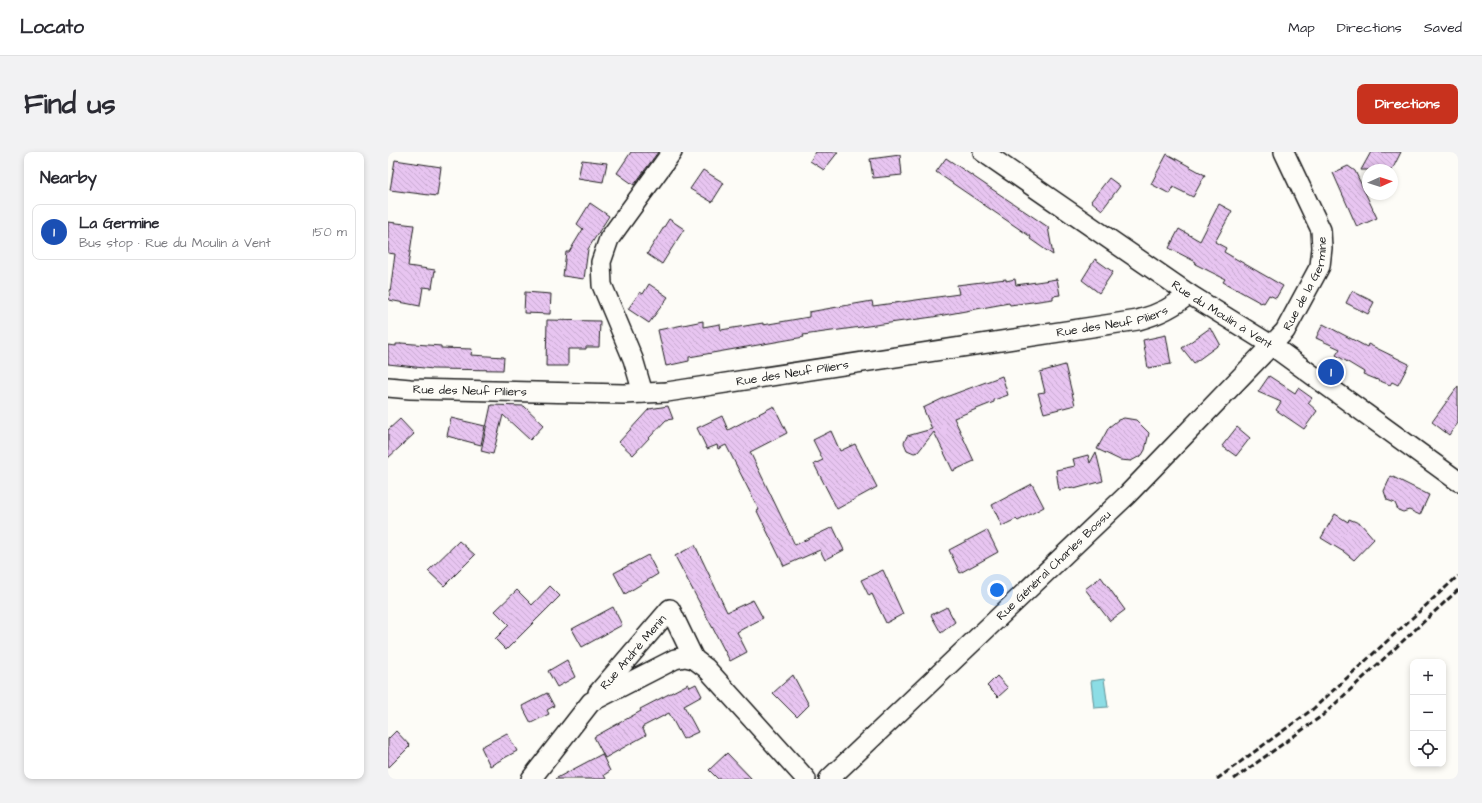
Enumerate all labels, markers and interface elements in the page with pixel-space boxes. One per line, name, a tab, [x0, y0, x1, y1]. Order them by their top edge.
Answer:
text: Locato	[20, 14, 84, 41]
text: Map	[1288, 18, 1315, 38]
text: Directions	[1337, 18, 1402, 38]
text: Saved	[1424, 18, 1462, 38]
button: Directions	[1357, 84, 1458, 124]
text: Find us	[24, 85, 115, 124]
north arrow	[1362, 164, 1398, 200]
text: Nearby	[40, 166, 97, 190]
text: La Germine	[79, 213, 159, 234]
text: 1	[53, 223, 55, 241]
text: 150 m	[313, 223, 347, 241]
text: Bus stop · Rue du Moulin à Vent	[79, 234, 271, 252]
street label: Rue de la Germine	[1278, 236, 1331, 333]
street label: Rue du Moulin à Vent	[1168, 276, 1276, 352]
street label: Rue des Neuf Piliers	[1055, 301, 1171, 341]
street label: Rue des Neuf Piliers	[735, 356, 850, 390]
pin: 1	[1318, 357, 1344, 387]
street label: Rue des Neuf Piliers	[413, 381, 527, 400]
street label: Rue Général Charles Bossu	[992, 506, 1115, 624]
your location	[987, 580, 1007, 600]
street label: Rue André Menin	[596, 611, 670, 693]
map controls	[1410, 659, 1446, 767]
button: +	[1410, 659, 1446, 695]
button: −	[1410, 695, 1446, 731]
button: locate	[1410, 731, 1446, 767]

